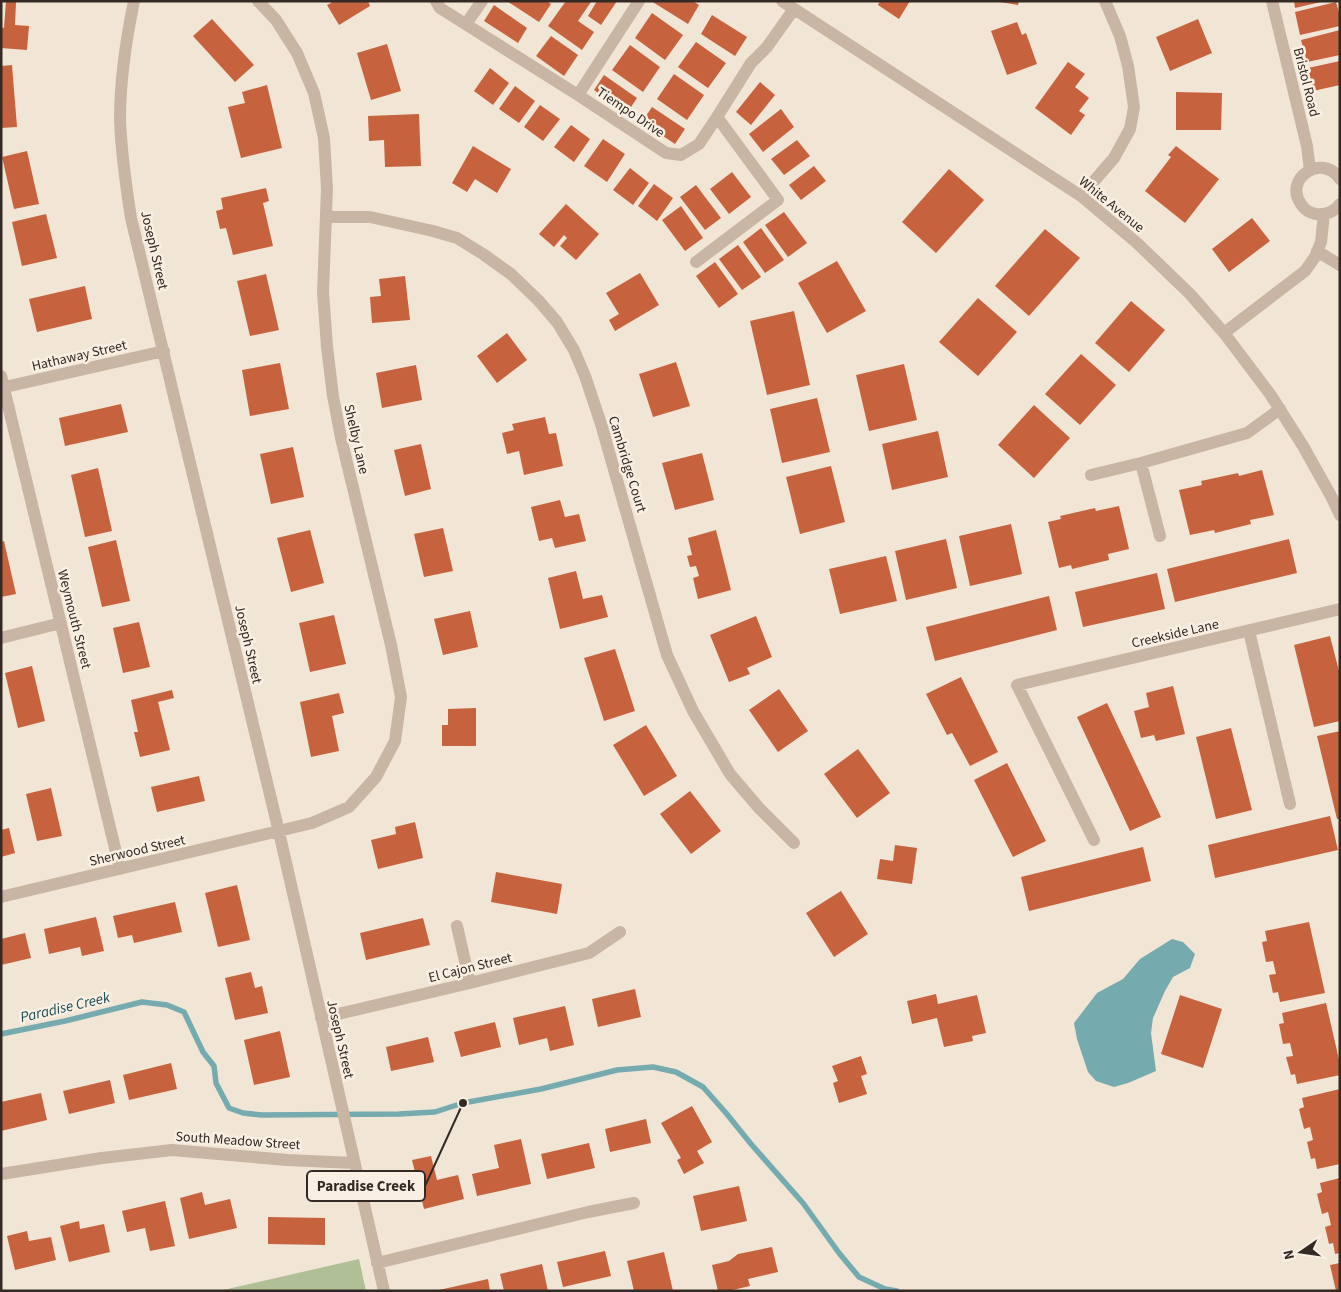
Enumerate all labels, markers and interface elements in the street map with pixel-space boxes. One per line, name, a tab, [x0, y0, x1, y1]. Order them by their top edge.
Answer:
street label: Bristol Road	[1288, 46, 1324, 119]
street label: Tiempo Drive	[593, 83, 668, 143]
street label: White Avenue	[1074, 172, 1149, 238]
street label: Joseph Street	[135, 209, 173, 292]
street label: Hathaway Street	[30, 335, 129, 377]
street label: Shelby Lane	[338, 402, 374, 476]
street label: Cambridge Court	[603, 414, 651, 515]
street label: Weymouth Street	[52, 568, 96, 671]
street label: Joseph Street	[229, 603, 267, 686]
street label: Creekside Lane	[1130, 614, 1221, 654]
street label: Sherwood Street	[87, 830, 187, 872]
street label: El Cajon Street	[426, 948, 514, 988]
water label: Paradise Creek	[18, 987, 113, 1028]
street label: Joseph Street	[321, 998, 359, 1081]
street label: South Meadow Street	[175, 1127, 301, 1155]
callout: Paradise Creek	[307, 1171, 425, 1201]
text: Paradise Creek	[317, 1176, 416, 1197]
north arrow	[1276, 1227, 1326, 1277]
text: N	[1279, 1248, 1300, 1261]

